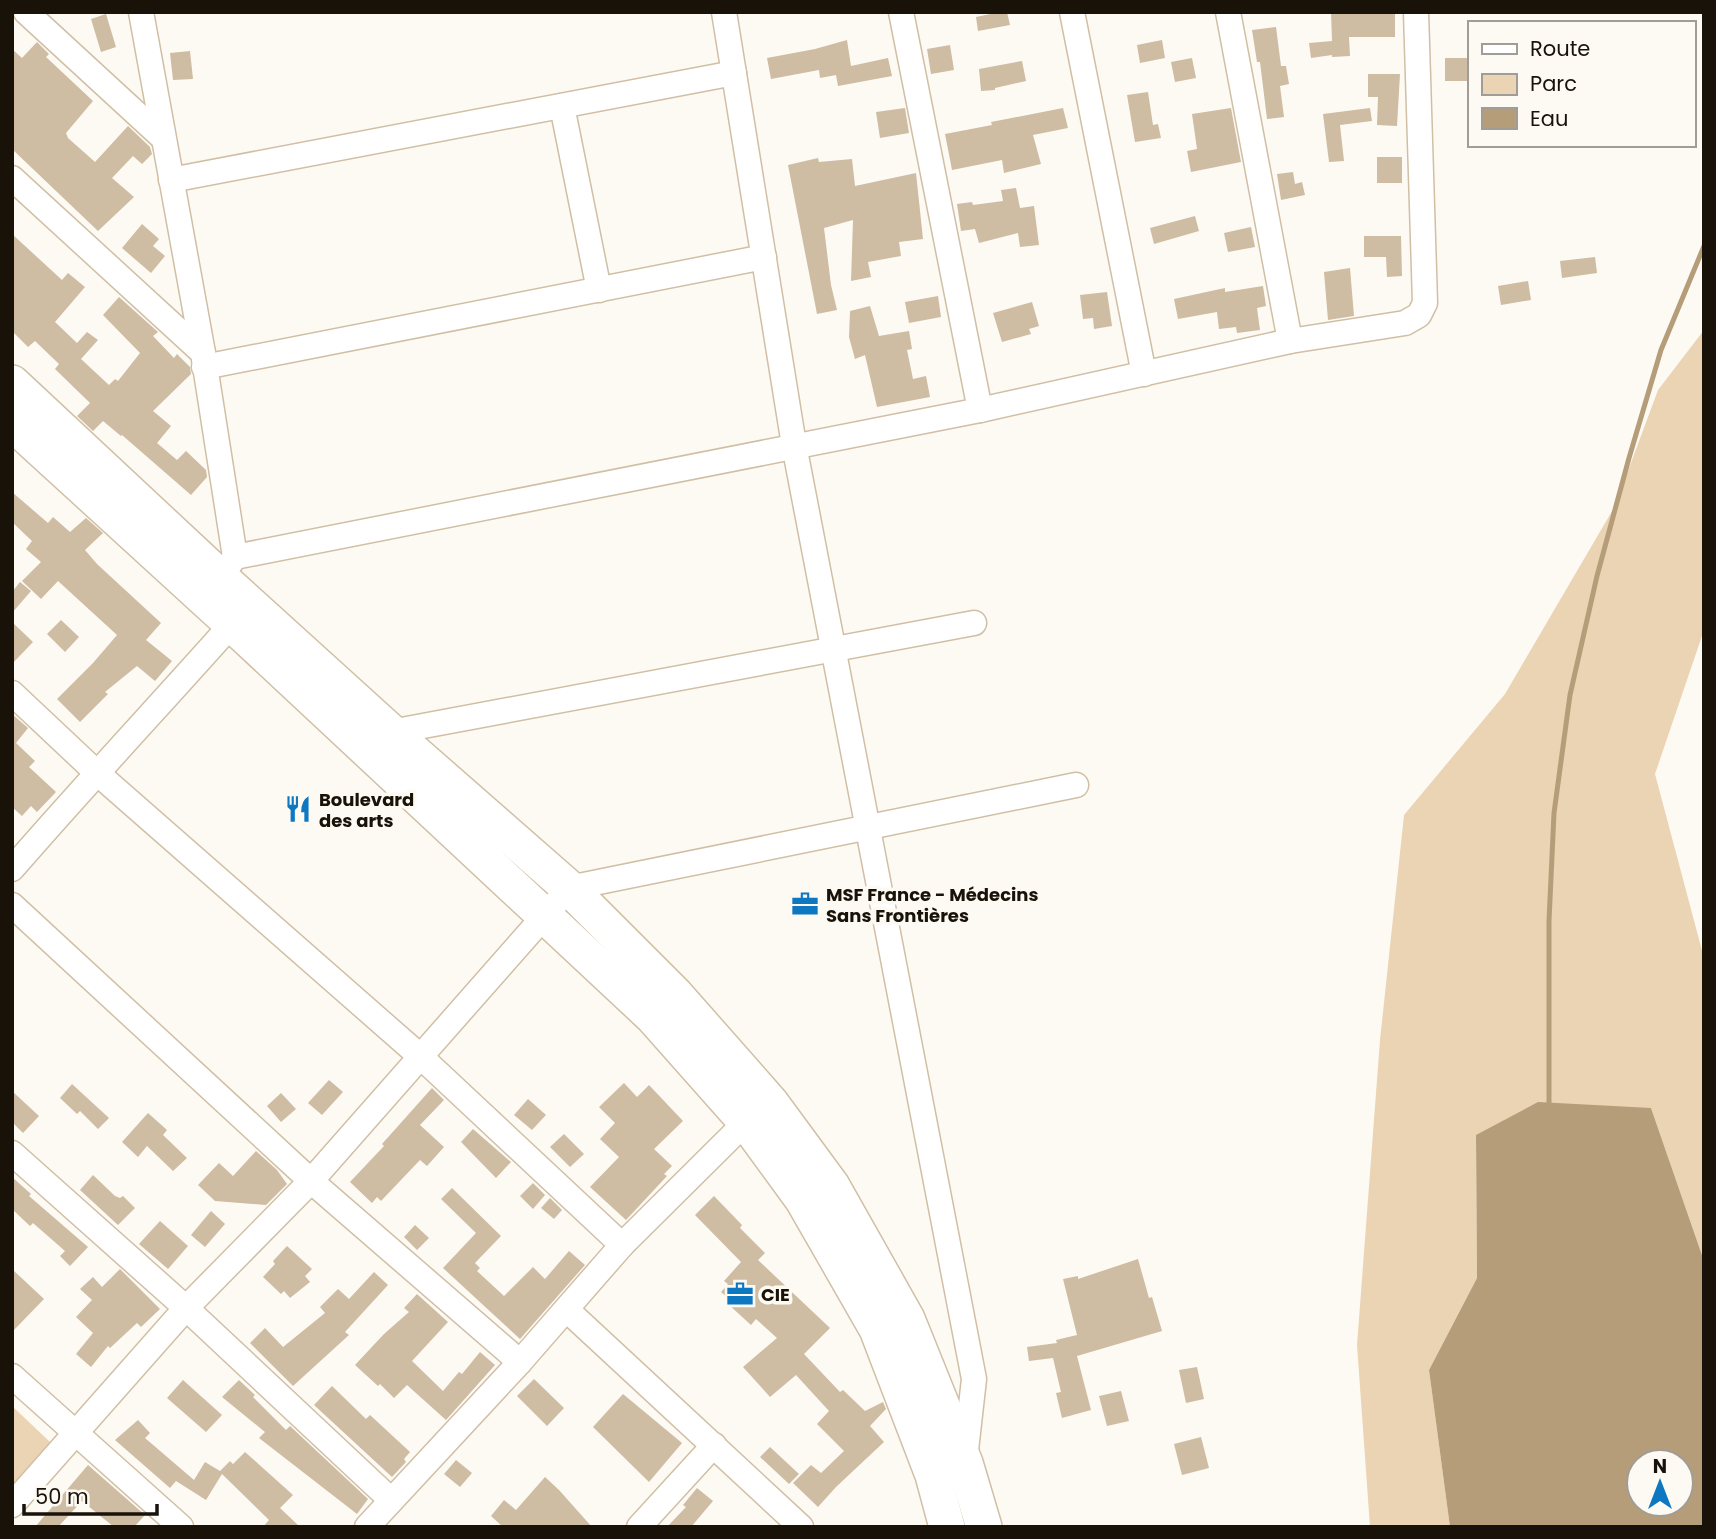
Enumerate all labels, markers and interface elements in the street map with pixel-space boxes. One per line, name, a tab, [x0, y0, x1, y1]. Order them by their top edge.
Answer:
legend	[1468, 21, 1695, 147]
text: Route	[1530, 34, 1590, 63]
text: Parc	[1530, 69, 1577, 98]
text: Eau	[1530, 104, 1568, 133]
place label: Boulevard des arts	[319, 787, 414, 833]
restaurant icon: Boulevard des arts	[283, 794, 313, 824]
place label: MSF France - Médecins Sans Frontières	[826, 882, 1039, 928]
office icon: MSF France - Médecins Sans Frontières	[790, 889, 820, 919]
office icon: CIE	[725, 1279, 755, 1309]
place label: CIE	[761, 1282, 790, 1307]
north arrow	[1625, 1448, 1695, 1518]
text: N	[1653, 1453, 1667, 1480]
scale bar	[24, 1472, 158, 1516]
text: 50 m	[35, 1482, 89, 1511]

